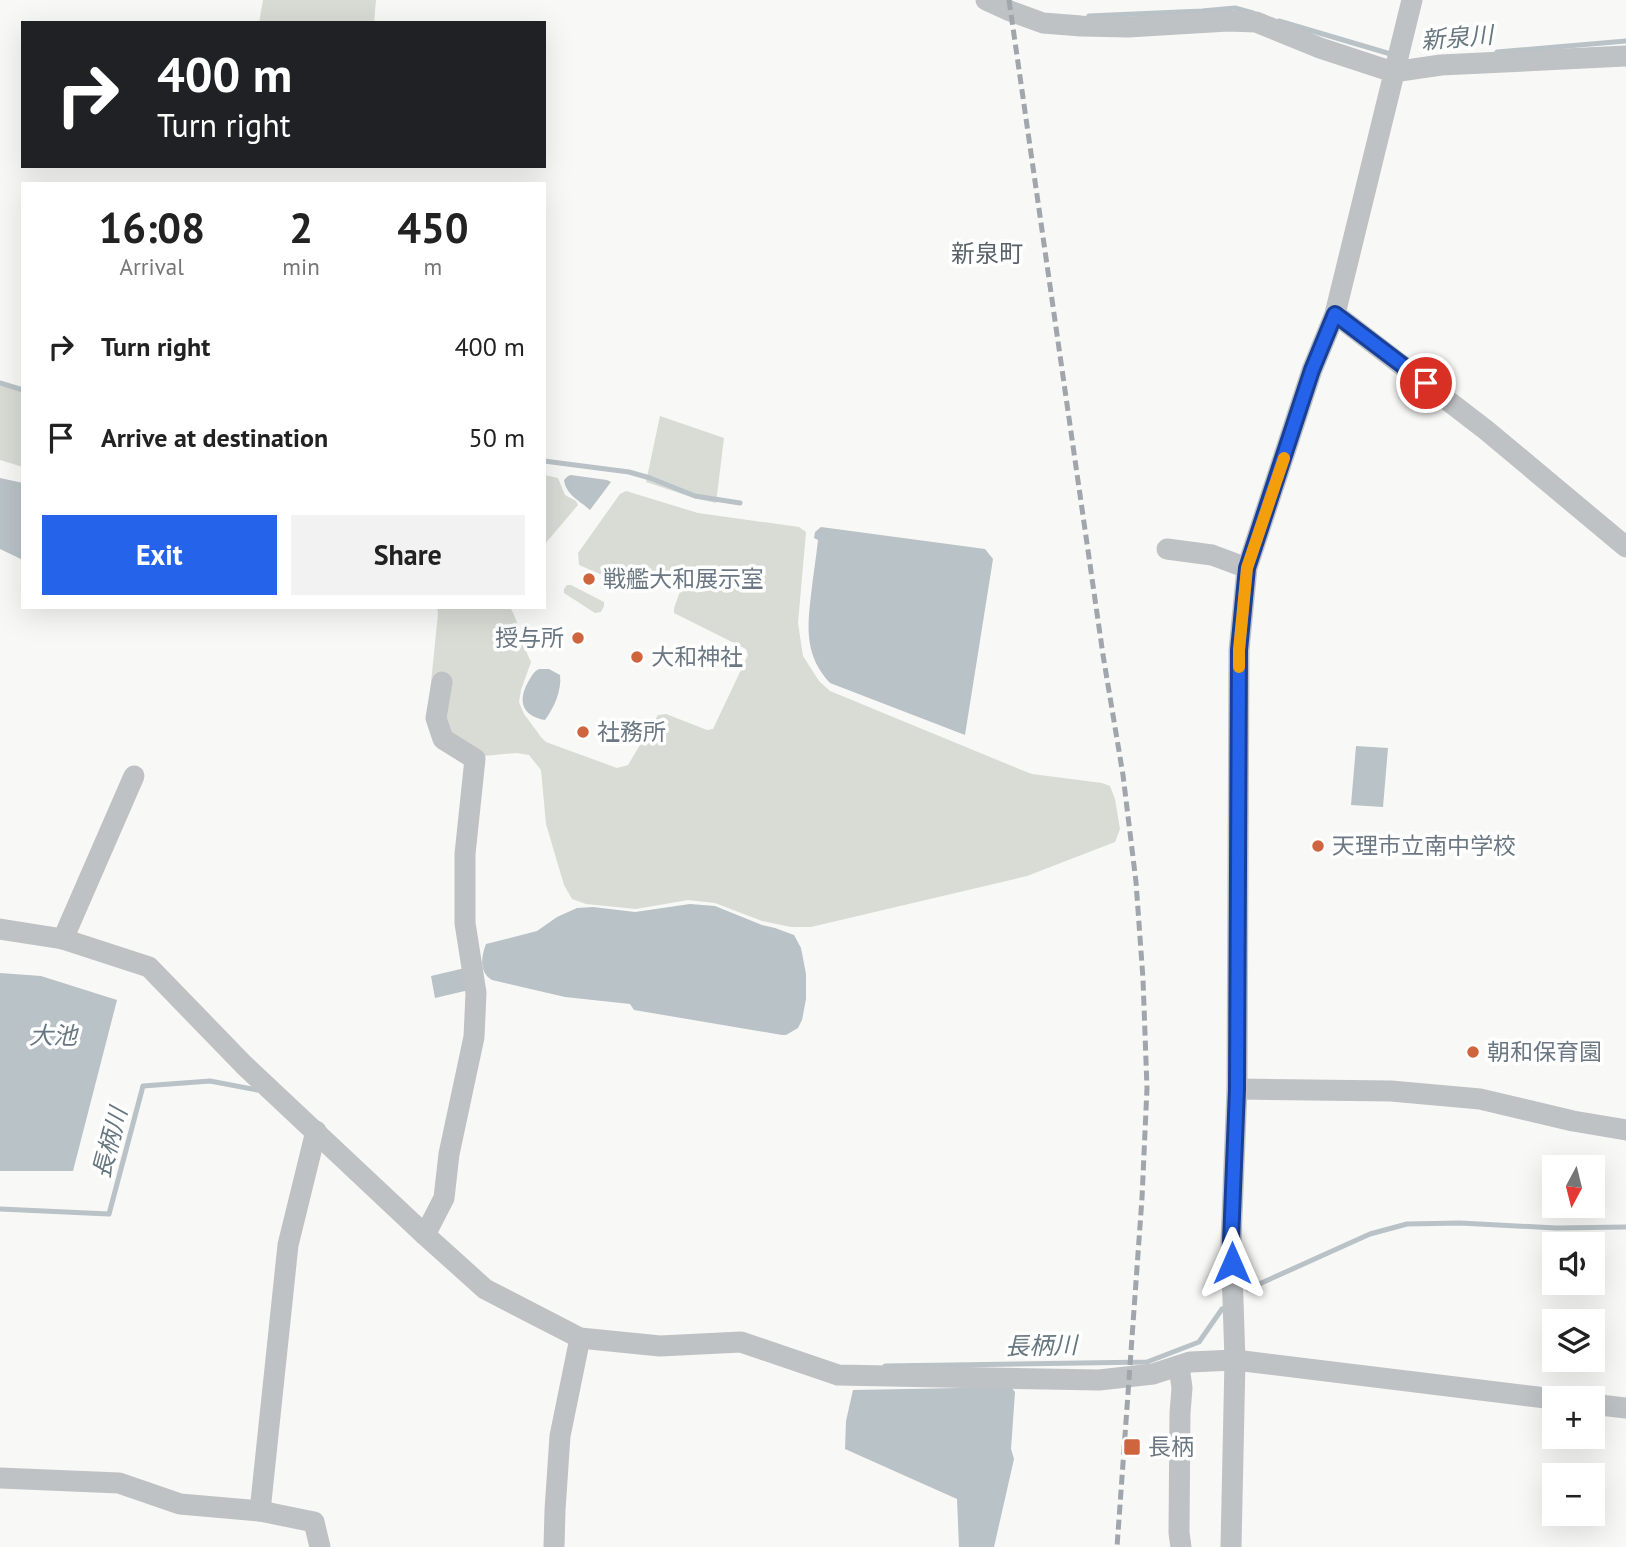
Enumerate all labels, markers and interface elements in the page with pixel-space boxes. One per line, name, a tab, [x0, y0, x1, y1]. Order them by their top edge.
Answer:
water label: 新泉川	[1420, 19, 1497, 56]
text: 400 m	[157, 42, 292, 106]
icon: right	[42, 49, 133, 140]
text: Turn right	[157, 104, 291, 146]
text: 16:08	[98, 200, 205, 255]
text: 2	[289, 200, 313, 255]
text: 450	[397, 200, 469, 255]
district label: 新泉町	[951, 238, 1023, 269]
text: Arrival	[119, 252, 184, 281]
text: min	[282, 252, 320, 281]
text: m	[424, 252, 442, 281]
icon: right	[42, 328, 80, 366]
text: Turn right	[101, 330, 210, 363]
text: 400 m	[454, 330, 525, 363]
pin	[1396, 353, 1456, 413]
icon: arrive	[1407, 364, 1445, 402]
icon: arrive	[42, 419, 80, 457]
text: Arrive at destination	[101, 421, 328, 454]
text: 50 m	[469, 421, 525, 454]
button: Exit	[42, 515, 277, 595]
button: Share	[291, 515, 525, 595]
place label: 戦艦大和展示室	[603, 564, 764, 593]
marker: 戦艦大和展示室	[581, 571, 597, 587]
place label: 授与所	[495, 623, 564, 652]
marker: 授与所	[570, 630, 586, 646]
place label: 大和神社	[651, 642, 743, 671]
marker: 大和神社	[629, 649, 645, 665]
place label: 社務所	[597, 717, 666, 746]
marker: 社務所	[575, 724, 591, 740]
place label: 天理市立南中学校	[1332, 831, 1516, 860]
marker: 天理市立南中学校	[1310, 838, 1326, 854]
water label: 大池	[29, 1020, 79, 1051]
place label: 朝和保育園	[1487, 1037, 1602, 1066]
marker: 朝和保育園	[1465, 1044, 1481, 1060]
water label: 長柄川	[85, 1101, 135, 1182]
north arrow	[1542, 1155, 1605, 1218]
map controls	[1542, 1155, 1605, 1526]
position arrow	[1195, 1226, 1269, 1300]
button: sound	[1542, 1232, 1605, 1295]
button: layers	[1542, 1309, 1605, 1372]
water label: 長柄川	[1005, 1329, 1080, 1362]
button: +	[1542, 1386, 1605, 1449]
place label: 長柄	[1148, 1432, 1194, 1461]
marker: 長柄	[1122, 1437, 1142, 1457]
button: −	[1542, 1463, 1605, 1526]

